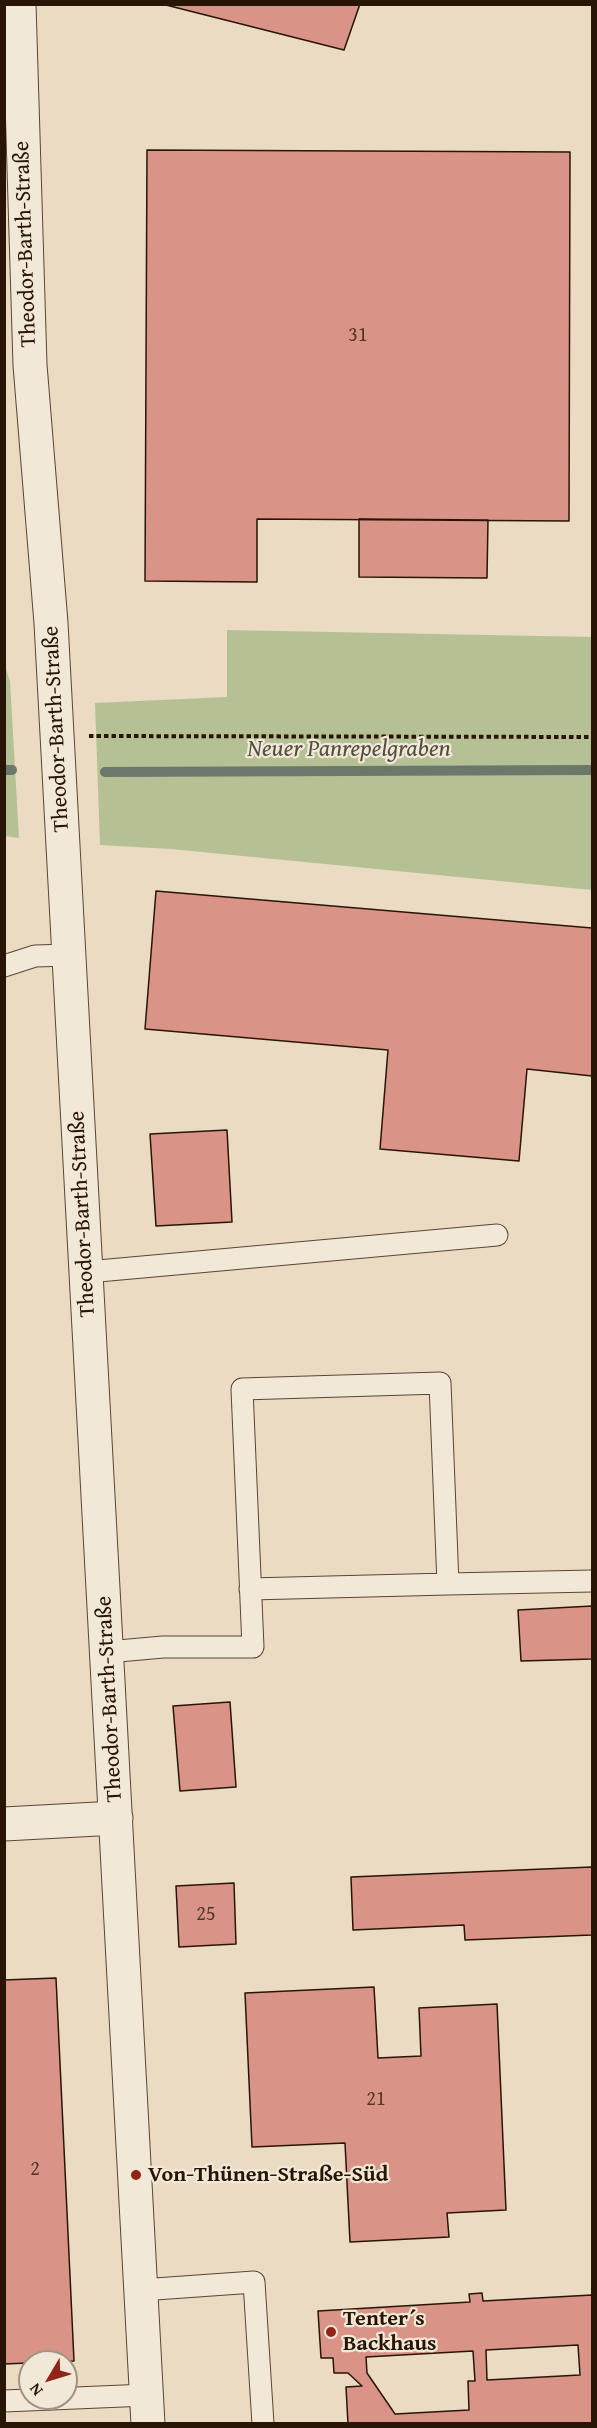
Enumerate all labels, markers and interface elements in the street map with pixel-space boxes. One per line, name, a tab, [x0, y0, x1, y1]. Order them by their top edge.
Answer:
street label: Theodor-Barth-Straße	[9, 140, 43, 348]
house number: 31	[348, 324, 368, 348]
street label: Theodor-Barth-Straße	[38, 625, 76, 833]
water label: Neuer Panrepelgraben	[247, 736, 451, 764]
street label: Theodor-Barth-Straße	[64, 1110, 102, 1318]
street label: Theodor-Barth-Straße	[91, 1595, 129, 1803]
house number: 25	[196, 1903, 216, 1927]
house number: 21	[366, 2088, 386, 2112]
house number: 2	[30, 2158, 40, 2182]
place label: Von-Thünen-Straße-Süd	[148, 2162, 388, 2188]
marker: Von-Thünen-Straße-Süd	[129, 2168, 143, 2182]
place label: Tenter´s Backhaus	[343, 2306, 437, 2358]
marker: Tenter´s Backhaus	[324, 2325, 338, 2339]
north arrow	[18, 2350, 78, 2410]
text: N	[23, 2378, 48, 2401]

